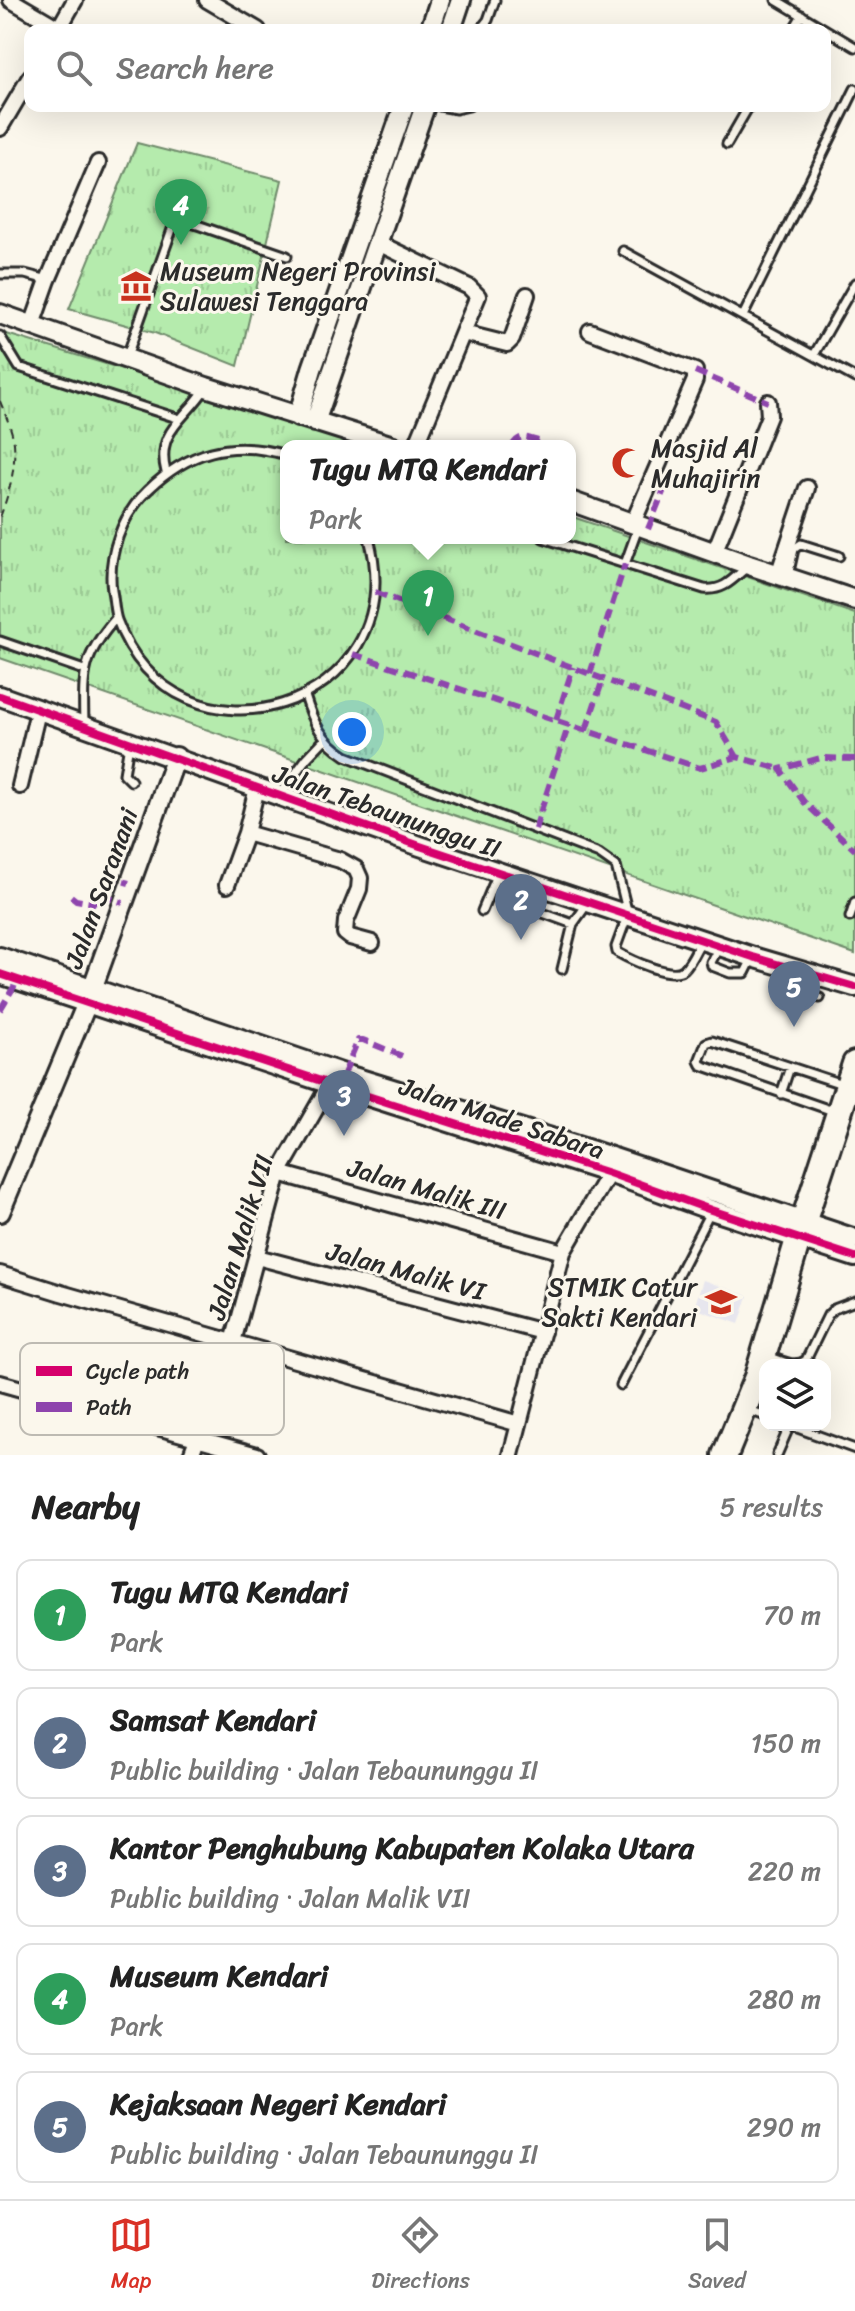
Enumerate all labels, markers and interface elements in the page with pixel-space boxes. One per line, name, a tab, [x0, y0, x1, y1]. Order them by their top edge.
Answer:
search box	[24, 24, 831, 112]
text: Search here	[116, 41, 274, 95]
icon: search	[52, 46, 96, 90]
pin: 4	[155, 179, 207, 245]
place label: Museum Negeri Provinsi Sulawesi Tenggara	[160, 248, 437, 324]
museum icon: Museum Negeri Provinsi Sulawesi Tenggara	[119, 269, 153, 303]
place label: Masjid Al Muhajirin	[651, 425, 760, 501]
popup	[280, 440, 576, 544]
text: Tugu MTQ Kendari	[309, 442, 547, 496]
mosque icon: Masjid Al Muhajirin	[610, 446, 644, 480]
text: Park	[309, 496, 362, 542]
pin: 1	[402, 570, 454, 636]
your location	[332, 712, 372, 752]
street label: Jalan Tebaununggu II	[266, 750, 507, 872]
street label: Jalan Saranani	[50, 801, 152, 976]
pin: 2	[495, 874, 547, 940]
pin: 5	[768, 961, 820, 1027]
street label: Jalan Made Sabara	[392, 1063, 611, 1173]
pin: 3	[318, 1070, 370, 1136]
street label: Jalan Malik III	[341, 1144, 512, 1234]
street label: Jalan Malik VII	[193, 1149, 287, 1326]
street label: Jalan Malik VI	[321, 1227, 492, 1315]
place label: STMIK Catur Sakti Kendari	[541, 1264, 698, 1340]
school or university icon: STMIK Catur Sakti Kendari	[704, 1285, 738, 1319]
legend	[20, 1343, 284, 1435]
text: Cycle path	[86, 1352, 189, 1391]
map controls	[759, 1359, 831, 1431]
button: layers	[759, 1359, 831, 1431]
text: Path	[86, 1388, 132, 1427]
text: Nearby	[32, 1477, 140, 1537]
text: 5 results	[720, 1484, 823, 1530]
text: Tugu MTQ Kendari	[110, 1565, 348, 1619]
text: 1	[54, 1592, 66, 1638]
text: 70 m	[763, 1592, 821, 1638]
text: Park	[110, 1619, 163, 1665]
text: Samsat Kendari	[110, 1693, 316, 1747]
text: 2	[52, 1720, 68, 1766]
text: 150 m	[751, 1720, 821, 1766]
text: Public building · Jalan Tebaununggu II	[110, 1747, 538, 1793]
text: Kantor Penghubung Kabupaten Kolaka Utara	[110, 1821, 694, 1875]
text: 3	[53, 1848, 67, 1894]
text: 220 m	[748, 1848, 821, 1894]
text: Public building · Jalan Malik VII	[110, 1875, 470, 1921]
text: Museum Kendari	[110, 1949, 328, 2003]
text: 4	[52, 1976, 68, 2022]
text: 280 m	[747, 1976, 821, 2022]
text: Park	[110, 2003, 163, 2049]
text: Kejaksaan Negeri Kendari	[110, 2077, 446, 2131]
text: 5	[52, 2104, 68, 2150]
text: 290 m	[747, 2104, 821, 2150]
text: Public building · Jalan Tebaununggu II	[110, 2131, 538, 2177]
tab: Map	[109, 2213, 153, 2300]
tab: Directions	[371, 2213, 470, 2300]
tab: Saved	[688, 2213, 746, 2300]

